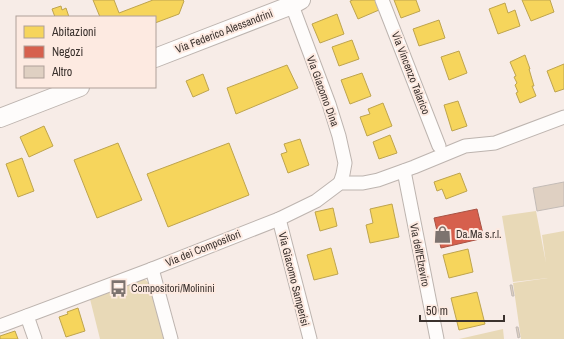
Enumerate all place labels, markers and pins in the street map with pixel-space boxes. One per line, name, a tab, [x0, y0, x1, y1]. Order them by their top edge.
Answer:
shop icon: Da.Ma s.r.l.	[433, 224, 453, 244]
place label: Da.Ma s.r.l.	[456, 227, 502, 241]
bus stop icon: Compositori/Molinini	[108, 278, 128, 298]
place label: Compositori/Molinini	[131, 281, 215, 295]

